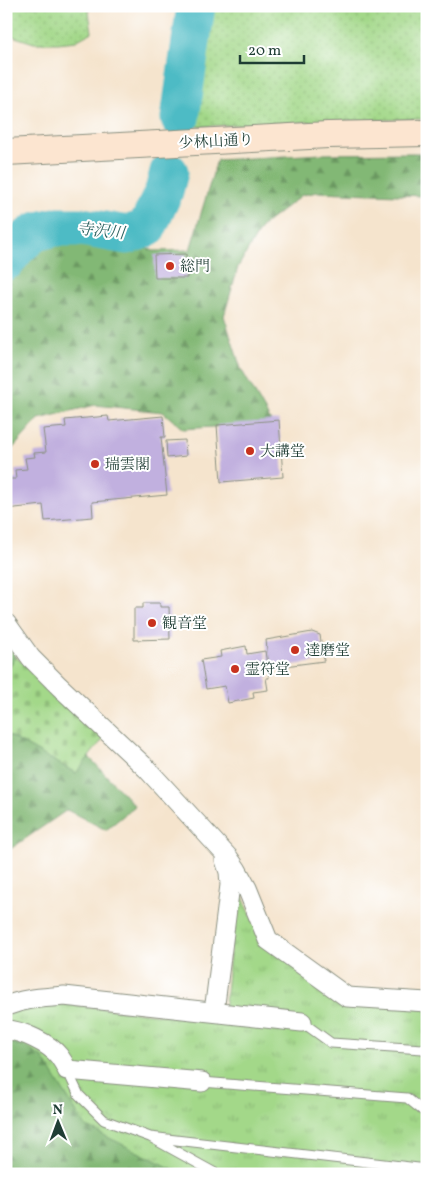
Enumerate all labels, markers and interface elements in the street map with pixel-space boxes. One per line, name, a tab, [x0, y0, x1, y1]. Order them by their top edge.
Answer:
scale bar	[240, 32, 304, 64]
text: 20 m	[248, 41, 281, 62]
street label: 少林山通り	[178, 130, 254, 155]
water label: 寺沢川	[76, 219, 128, 246]
place label: 総門	[180, 257, 210, 278]
marker: 総門	[164, 260, 176, 272]
place label: 大講堂	[260, 442, 305, 463]
marker: 大講堂	[244, 445, 256, 457]
place label: 瑞雲閣	[105, 455, 150, 476]
marker: 瑞雲閣	[89, 458, 101, 470]
place label: 観音堂	[162, 614, 207, 635]
marker: 観音堂	[146, 617, 158, 629]
place label: 達磨堂	[305, 641, 350, 662]
marker: 達磨堂	[289, 644, 301, 656]
place label: 霊符堂	[245, 660, 290, 681]
marker: 霊符堂	[229, 663, 241, 675]
north arrow	[32, 1098, 82, 1148]
text: N	[53, 1101, 63, 1120]

